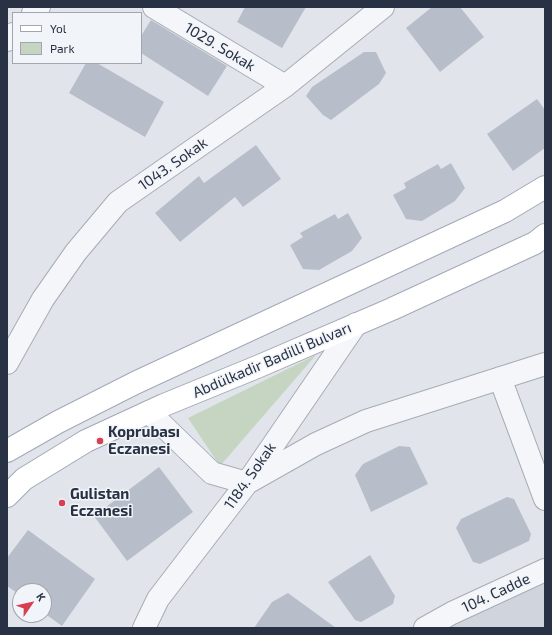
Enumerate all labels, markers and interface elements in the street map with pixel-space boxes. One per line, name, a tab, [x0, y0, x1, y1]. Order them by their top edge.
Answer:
legend	[12, 12, 142, 64]
street label: 1029. Sokak	[181, 19, 259, 75]
text: Yol	[50, 21, 66, 35]
text: Park	[50, 41, 75, 55]
street label: 1043. Sokak	[135, 134, 211, 194]
street label: Abdülkadir Badilli Bulvarı	[190, 318, 354, 402]
place label: Koprubası Eczanesi	[108, 423, 180, 458]
marker: Koprubası Eczanesi	[95, 436, 105, 446]
street label: 1184. Sokak	[220, 439, 280, 513]
place label: Gulistan Eczanesi	[70, 485, 132, 520]
marker: Gulistan Eczanesi	[57, 498, 67, 508]
street label: 104. Cadde	[459, 569, 533, 617]
north arrow	[12, 583, 52, 623]
text: K	[34, 590, 49, 603]

